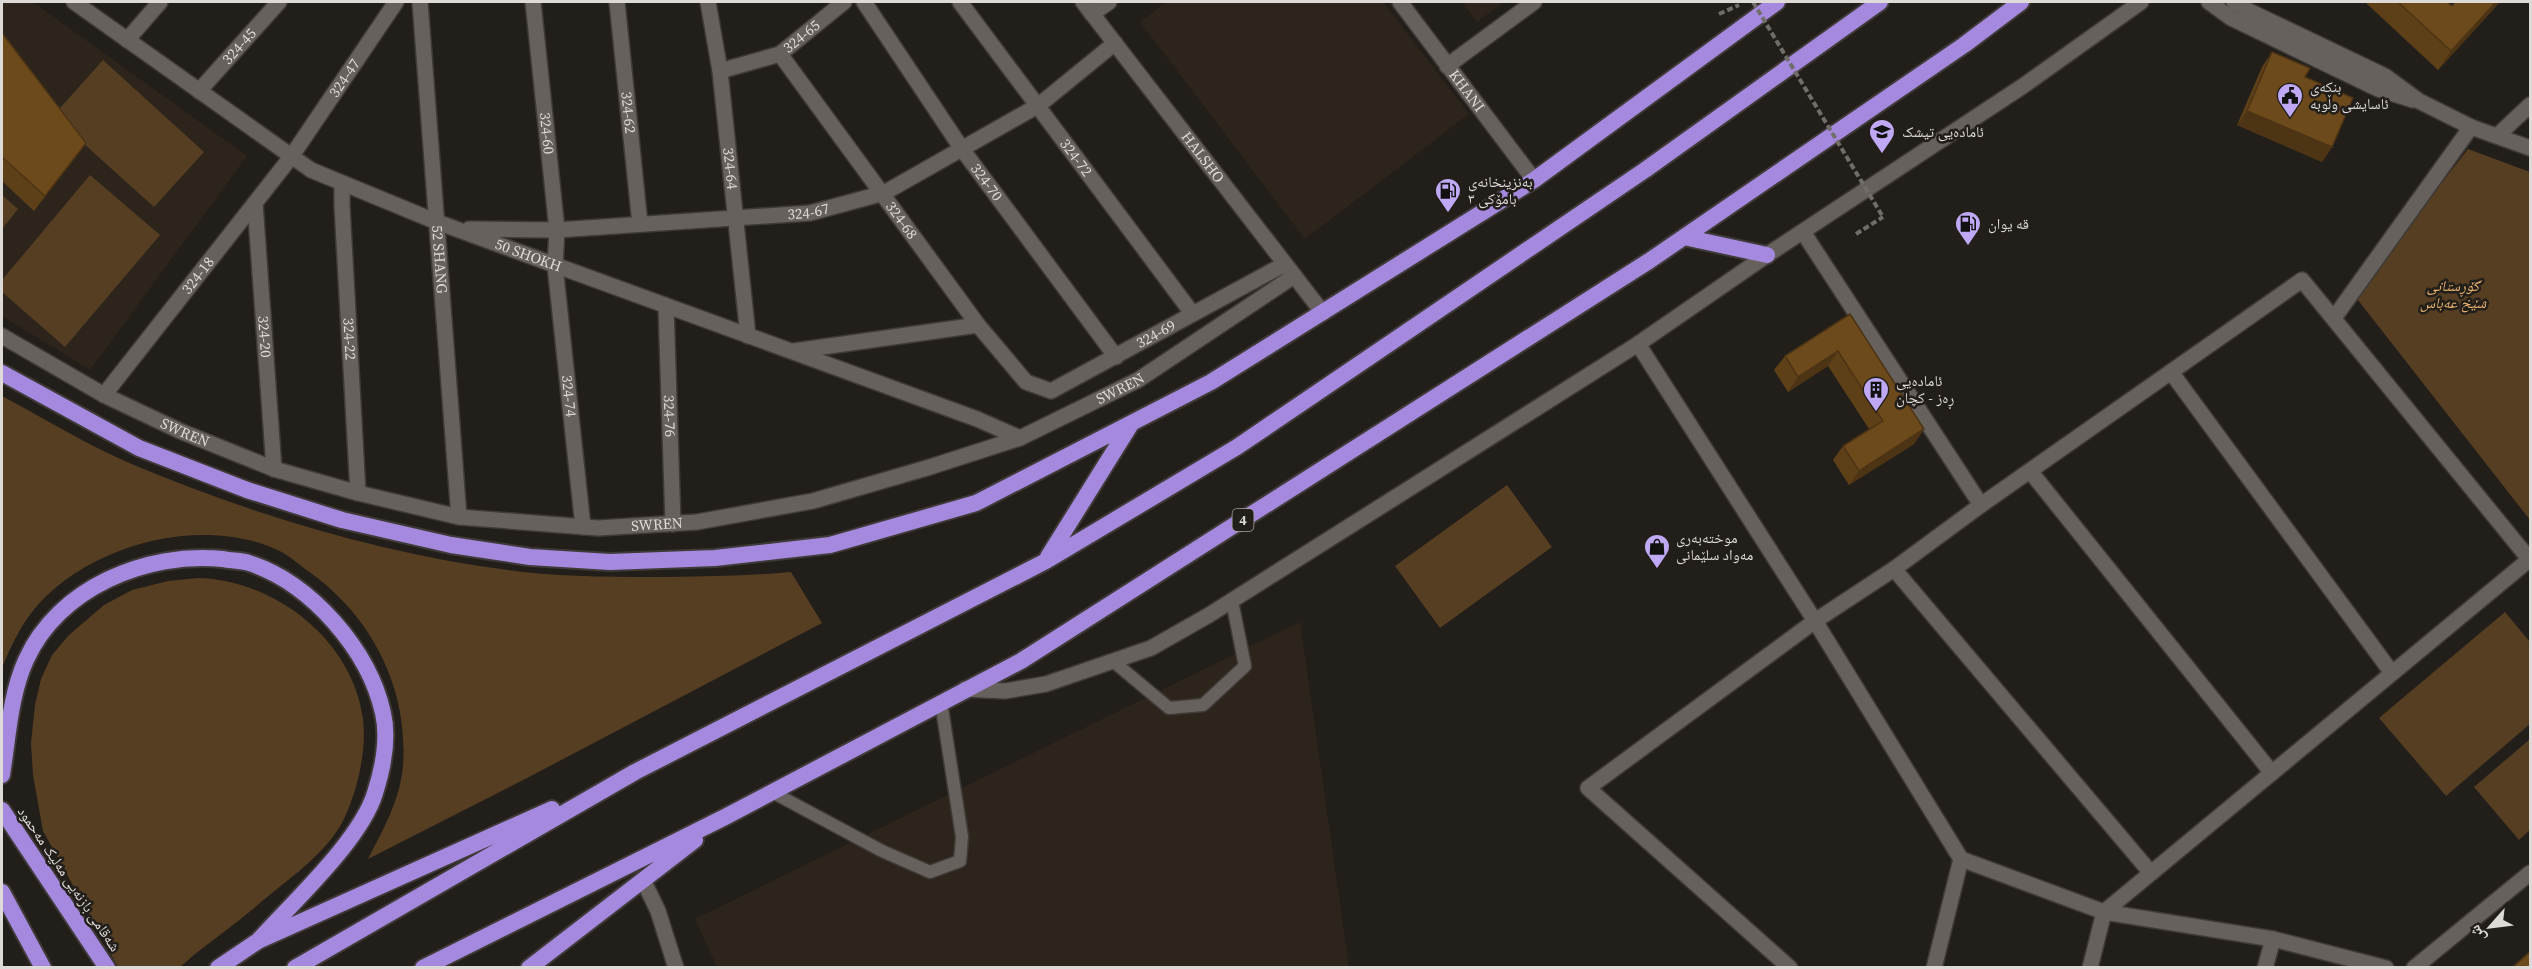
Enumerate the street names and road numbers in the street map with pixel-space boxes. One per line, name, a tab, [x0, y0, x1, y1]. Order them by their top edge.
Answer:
street label: 324-65	[778, 15, 824, 58]
street label: 324-45	[217, 23, 261, 69]
street label: 324-47	[324, 54, 365, 101]
street label: KHANI	[1444, 65, 1490, 116]
street label: 324-62	[616, 90, 642, 134]
street label: 324-60	[535, 111, 560, 155]
street label: HALSHO	[1177, 127, 1230, 187]
street label: 324-72	[1055, 134, 1097, 180]
street label: 324-64	[718, 146, 744, 191]
street label: 324-70	[966, 159, 1008, 205]
street label: 324-67	[787, 197, 831, 224]
street label: 324-68	[881, 197, 923, 243]
street label: 52 SHANG	[427, 224, 453, 294]
street label: 50 SHOKH	[492, 233, 565, 277]
street label: 324-18	[176, 252, 219, 298]
street label: 324-69	[1132, 314, 1179, 353]
street label: 324-20	[253, 315, 277, 358]
street label: 324-22	[338, 317, 362, 360]
street label: SWREN	[1092, 368, 1148, 409]
street label: 324-74	[557, 374, 582, 418]
street label: 324-76	[659, 394, 681, 437]
street label: SWREN	[157, 412, 213, 452]
road number: 4	[1232, 509, 1254, 531]
street label: SWREN	[631, 512, 683, 536]
street label: شەقامی بازنەیی مەلیک مەحمود	[13, 802, 126, 956]

